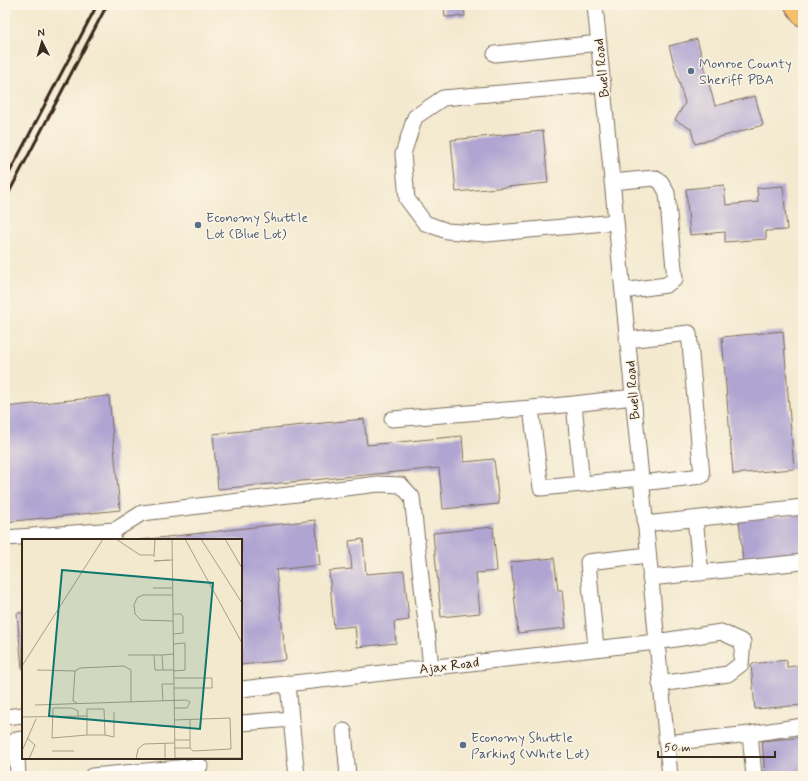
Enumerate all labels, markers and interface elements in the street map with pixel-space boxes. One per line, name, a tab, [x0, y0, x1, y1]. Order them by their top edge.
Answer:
north arrow	[22, 22, 62, 62]
text: N	[37, 26, 45, 40]
street label: Buell Road	[590, 37, 614, 98]
place label: Monroe County Sheriff PBA	[699, 55, 792, 89]
marker: Monroe County Sheriff PBA	[686, 66, 696, 76]
place label: Economy Shuttle Lot (Blue Lot)	[206, 209, 308, 243]
marker: Economy Shuttle Lot (Blue Lot)	[193, 220, 203, 230]
street label: Buell Road	[621, 359, 645, 420]
inset map	[22, 539, 242, 759]
street label: Ajax Road	[418, 653, 480, 679]
place label: Economy Shuttle Parking (White Lot)	[471, 729, 589, 765]
scale bar	[658, 733, 775, 759]
marker: Economy Shuttle Parking (White Lot)	[458, 740, 468, 750]
text: 50 m	[664, 740, 691, 756]

